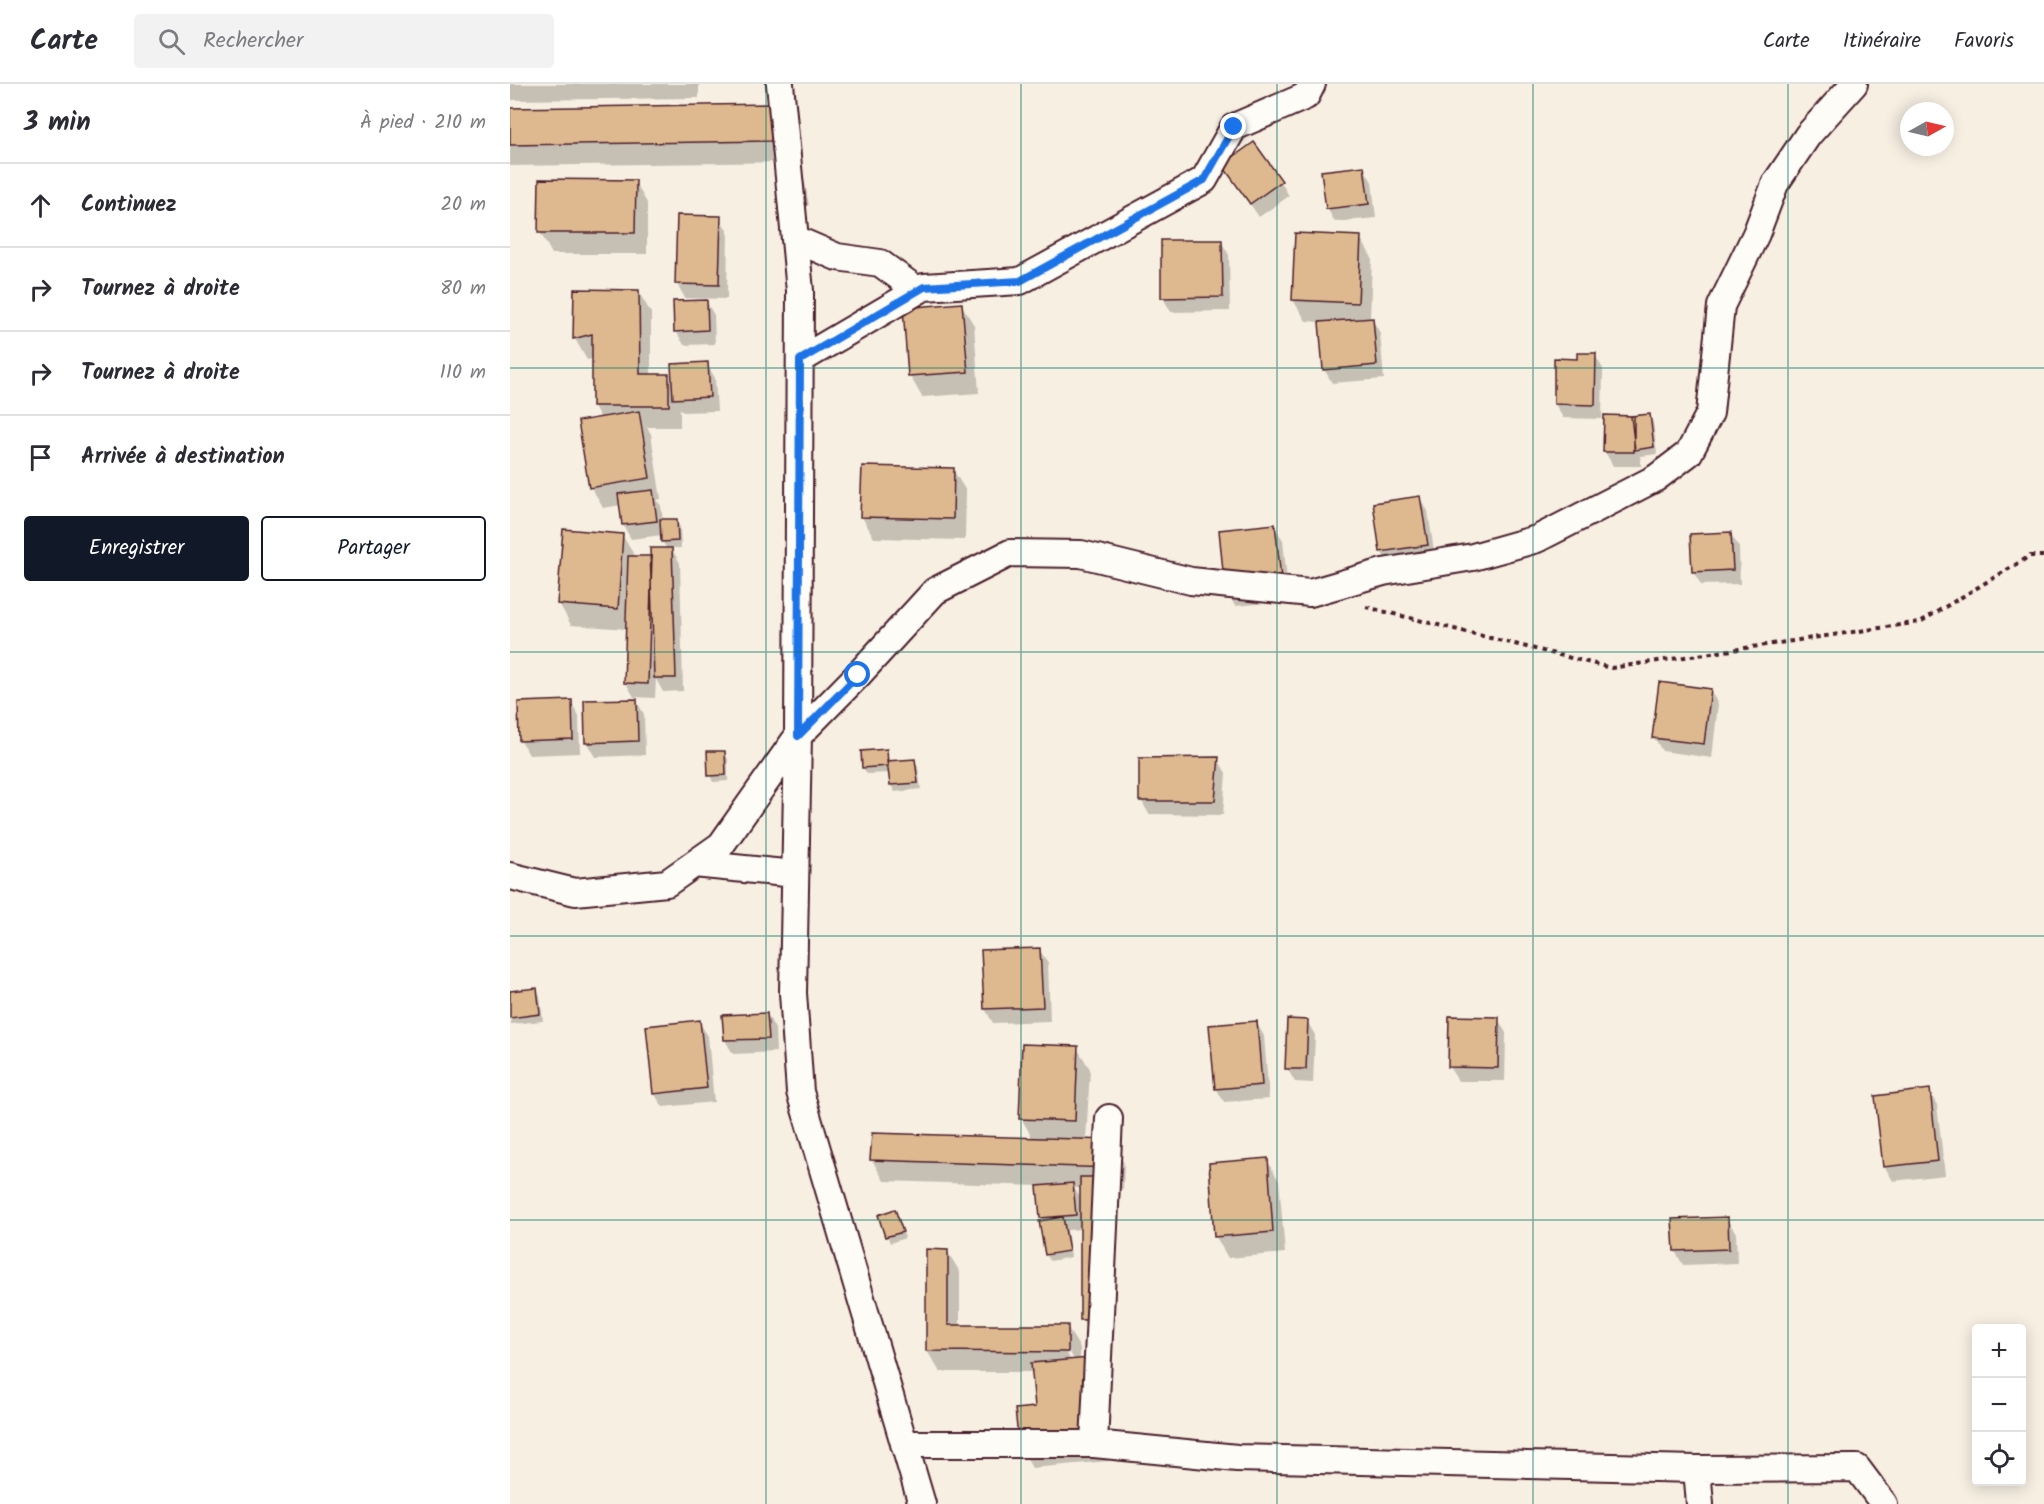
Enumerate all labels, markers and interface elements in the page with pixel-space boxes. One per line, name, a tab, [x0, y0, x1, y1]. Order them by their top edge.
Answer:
search box	[134, 14, 554, 68]
text: Carte	[30, 19, 98, 64]
text: Rechercher	[203, 24, 303, 59]
icon: search	[155, 25, 188, 58]
text: Carte	[1763, 25, 1810, 58]
text: Itinéraire	[1843, 25, 1921, 58]
text: Favoris	[1954, 25, 2014, 58]
text: 3 min	[24, 102, 91, 144]
north arrow	[1900, 102, 1954, 156]
text: À pied · 210 m	[360, 107, 486, 139]
route end	[1220, 113, 1246, 139]
text: Continuez	[81, 188, 177, 223]
icon: ahead	[24, 189, 57, 222]
text: 20 m	[440, 189, 486, 221]
text: Tournez à droite	[81, 272, 240, 307]
icon: right	[24, 273, 57, 306]
text: 80 m	[440, 273, 486, 305]
text: Tournez à droite	[81, 356, 240, 391]
icon: right	[24, 357, 57, 390]
text: 110 m	[440, 357, 486, 389]
text: Arrivée à destination	[81, 440, 285, 475]
icon: arrive	[24, 441, 57, 474]
button: Enregistrer	[24, 516, 249, 581]
button: Partager	[261, 516, 486, 581]
route start	[844, 661, 870, 687]
map controls	[1972, 1324, 2026, 1486]
button: +	[1972, 1324, 2026, 1378]
button: −	[1972, 1378, 2026, 1432]
button: locate	[1972, 1432, 2026, 1486]

